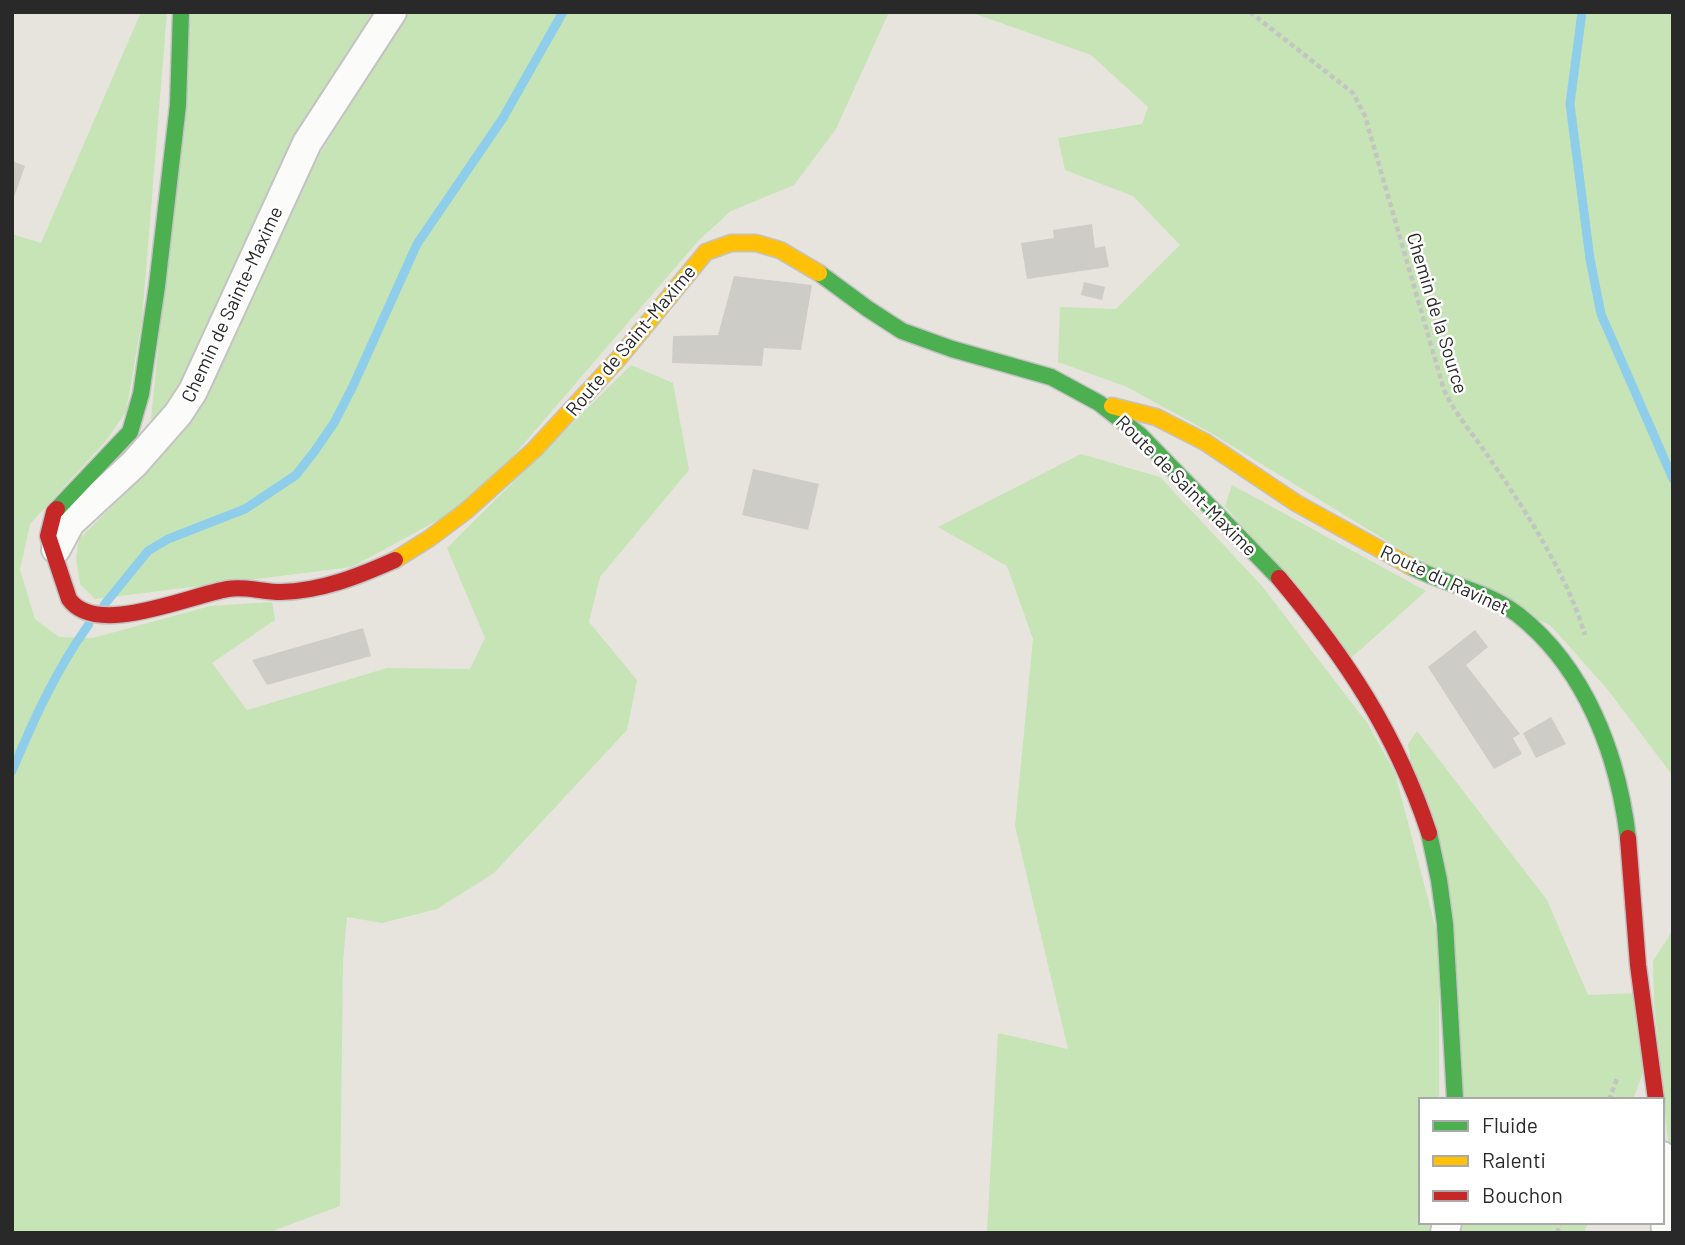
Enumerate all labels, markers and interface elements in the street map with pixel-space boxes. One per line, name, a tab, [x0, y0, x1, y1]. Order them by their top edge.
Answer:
street label: Chemin de Sainte-Maxime	[175, 202, 287, 406]
street label: Chemin de la Source	[1403, 230, 1473, 396]
street label: Route de Saint-Maxime	[560, 260, 700, 420]
street label: Route de Saint-Maxime	[1112, 410, 1262, 560]
street label: Route du Ravinet	[1377, 539, 1513, 619]
legend	[1419, 1098, 1664, 1224]
text: Fluide	[1482, 1112, 1538, 1137]
text: Ralenti	[1482, 1147, 1546, 1172]
text: Bouchon	[1482, 1182, 1563, 1207]

